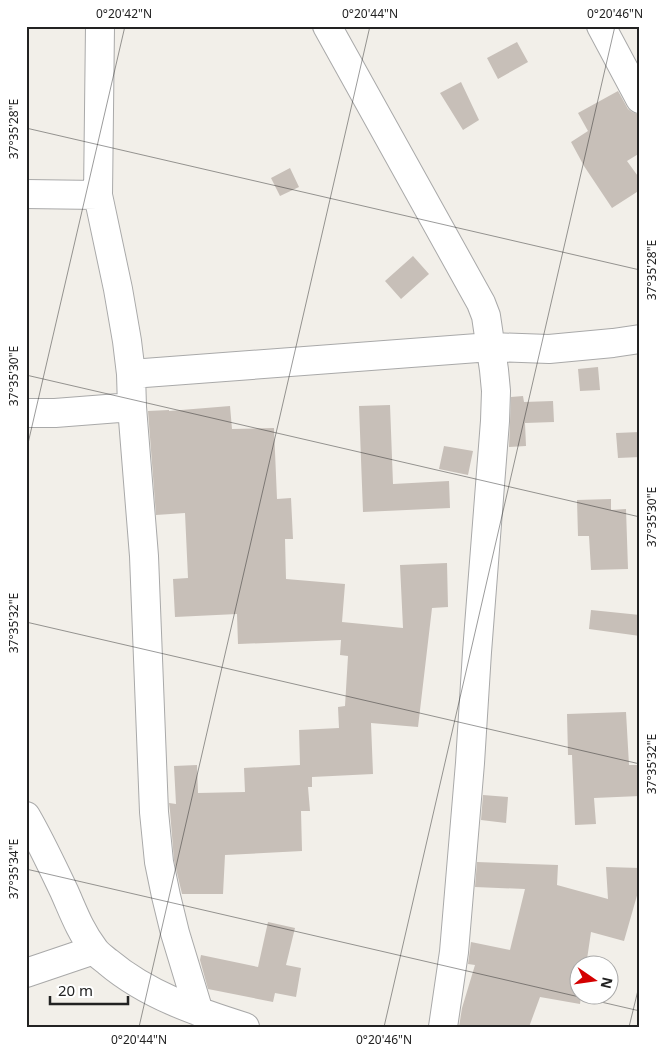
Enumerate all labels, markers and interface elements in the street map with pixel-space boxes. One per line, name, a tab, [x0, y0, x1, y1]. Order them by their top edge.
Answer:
text: 0°20'42"N	[96, 5, 152, 22]
text: 0°20'44"N	[342, 5, 398, 22]
text: 0°20'46"N	[587, 5, 643, 22]
text: 37°35'28"E	[5, 99, 22, 159]
text: 37°35'28"E	[643, 240, 660, 300]
text: 37°35'30"E	[5, 346, 22, 406]
text: 37°35'30"E	[643, 487, 660, 547]
text: 37°35'32"E	[5, 593, 22, 653]
text: 37°35'32"E	[643, 734, 660, 794]
text: 37°35'34"E	[5, 839, 22, 899]
north arrow	[568, 956, 618, 1006]
scale bar	[50, 973, 128, 1005]
text: N	[597, 975, 618, 991]
text: 20 m	[58, 980, 93, 1000]
text: 0°20'44"N	[111, 1031, 167, 1048]
text: 0°20'46"N	[356, 1031, 412, 1048]

